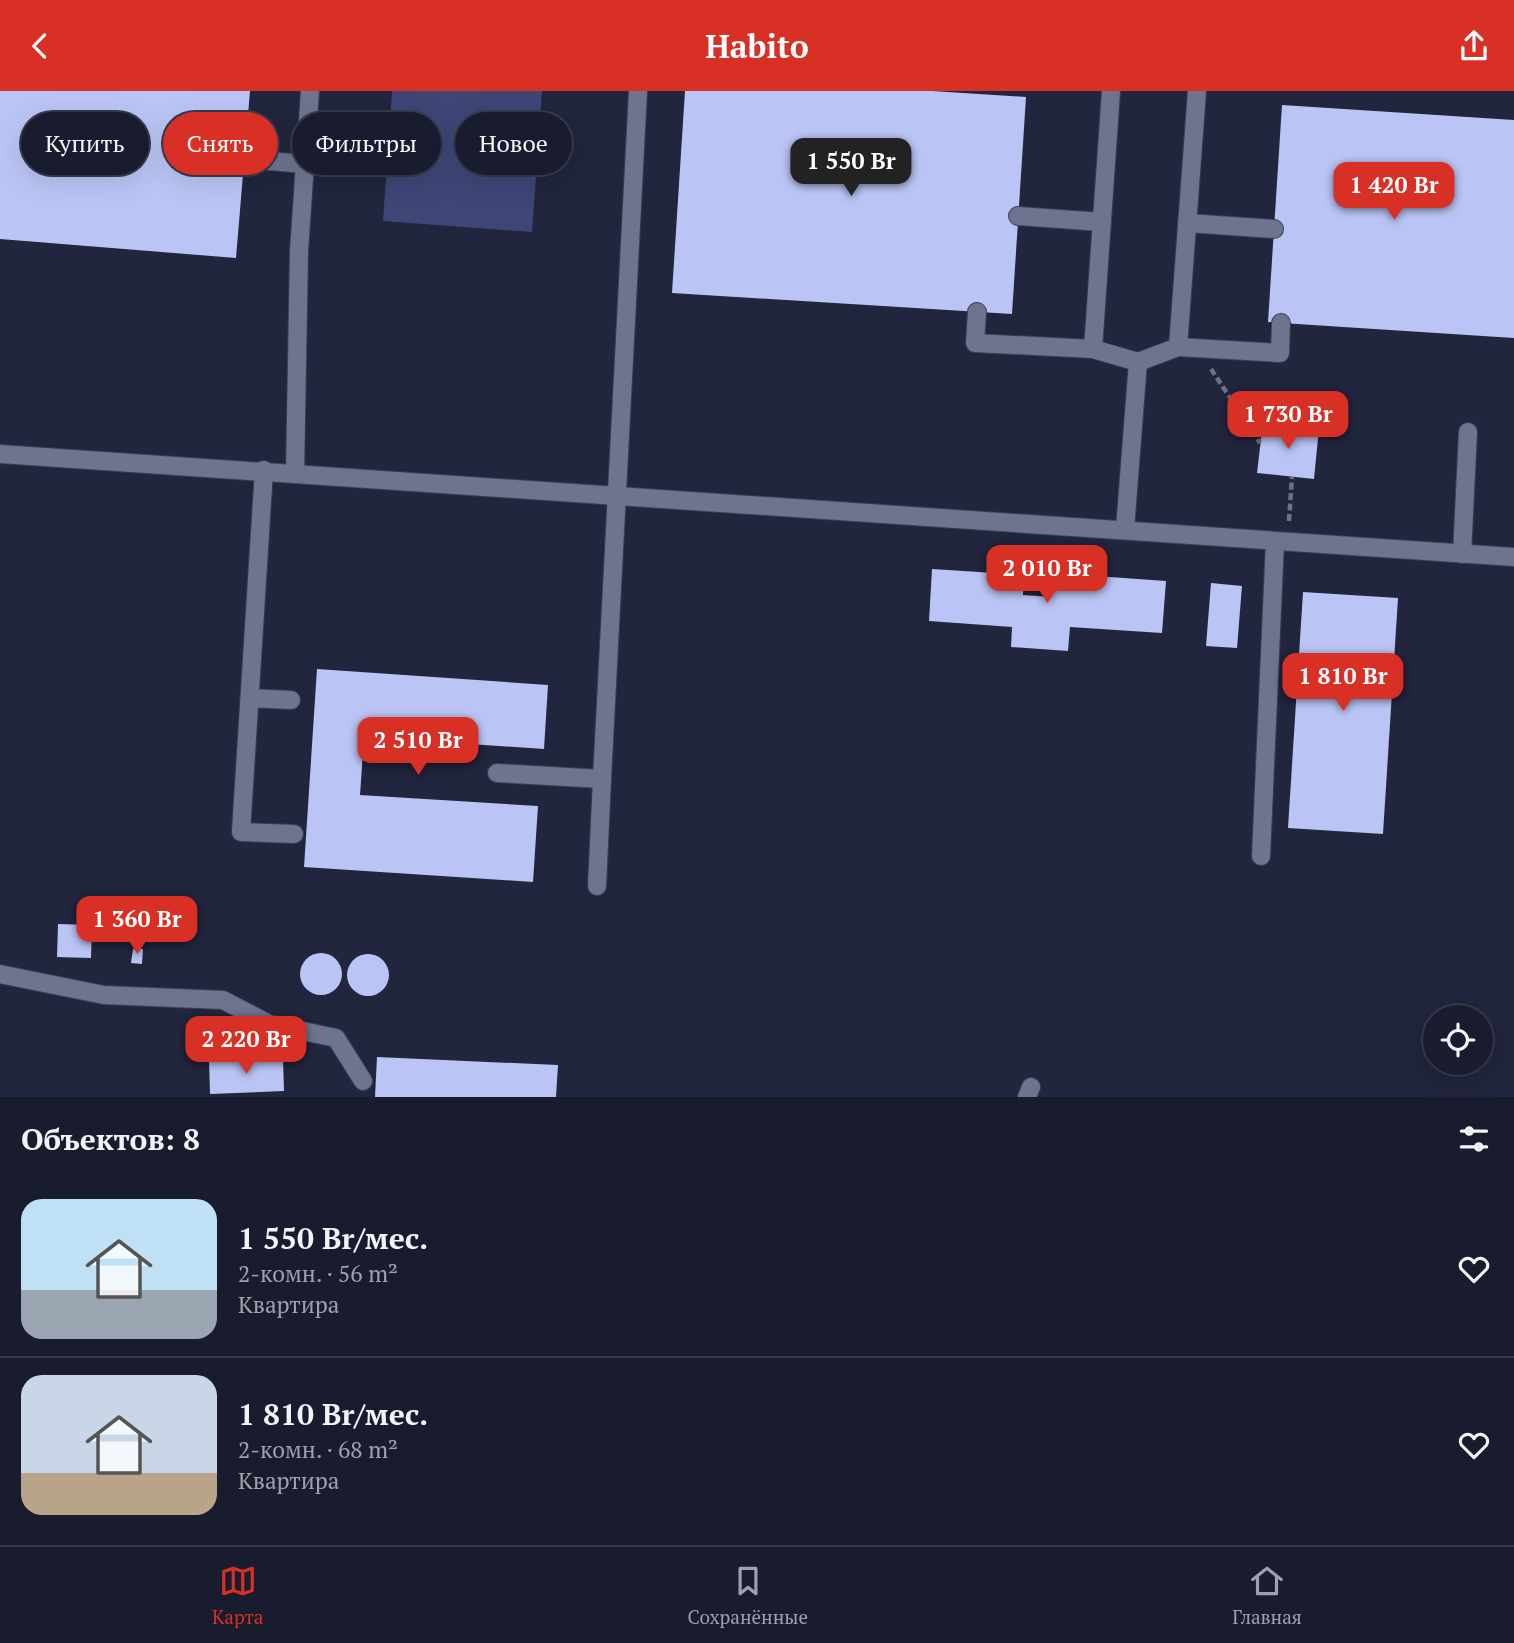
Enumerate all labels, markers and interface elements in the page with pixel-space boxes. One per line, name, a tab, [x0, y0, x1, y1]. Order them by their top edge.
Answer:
text: Habito	[705, 25, 809, 67]
icon: back	[21, 27, 59, 65]
icon: share	[1455, 27, 1493, 65]
chip: Купить	[21, 112, 149, 175]
chip: Снять	[163, 112, 278, 175]
chip: Фильтры	[292, 112, 441, 175]
chip: Новое	[455, 112, 572, 175]
pin: 1 550 Br	[779, 139, 923, 198]
text: 1 550 Br	[806, 145, 896, 176]
pin: 1 420 Br	[1322, 163, 1466, 222]
text: 1 420 Br	[1349, 169, 1439, 200]
pin: 1 730 Br	[1216, 391, 1360, 451]
text: 1 730 Br	[1243, 398, 1333, 429]
pin: 2 010 Br	[975, 545, 1119, 605]
text: 2 010 Br	[1002, 552, 1092, 583]
pin: 1 810 Br	[1271, 653, 1415, 713]
text: 1 810 Br	[1298, 660, 1388, 691]
pin: 2 510 Br	[346, 717, 490, 777]
text: 2 510 Br	[373, 724, 463, 755]
pin: 1 360 Br	[65, 897, 209, 956]
text: 1 360 Br	[92, 903, 182, 934]
map controls	[1423, 1005, 1493, 1075]
button: locate	[1423, 1005, 1493, 1075]
pin: 2 220 Br	[174, 1017, 318, 1076]
text: 2 220 Br	[201, 1023, 291, 1054]
text: Объектов: 8	[21, 1119, 200, 1159]
icon: filters	[1455, 1120, 1493, 1158]
text: 1 550 Br/мес.	[238, 1218, 428, 1258]
icon: home	[77, 1227, 161, 1311]
icon: heart	[1455, 1250, 1493, 1288]
text: 2-комн. · 56 m²	[238, 1258, 398, 1289]
text: Квартира	[238, 1289, 339, 1320]
text: 1 810 Br/мес.	[238, 1394, 428, 1434]
icon: home	[77, 1403, 161, 1487]
icon: heart	[1455, 1426, 1493, 1464]
text: 2-комн. · 68 m²	[238, 1434, 398, 1465]
text: Квартира	[238, 1465, 339, 1496]
tab: Карта	[212, 1562, 263, 1629]
tab: Сохранённые	[688, 1562, 808, 1629]
tab: Главная	[1232, 1562, 1302, 1629]

